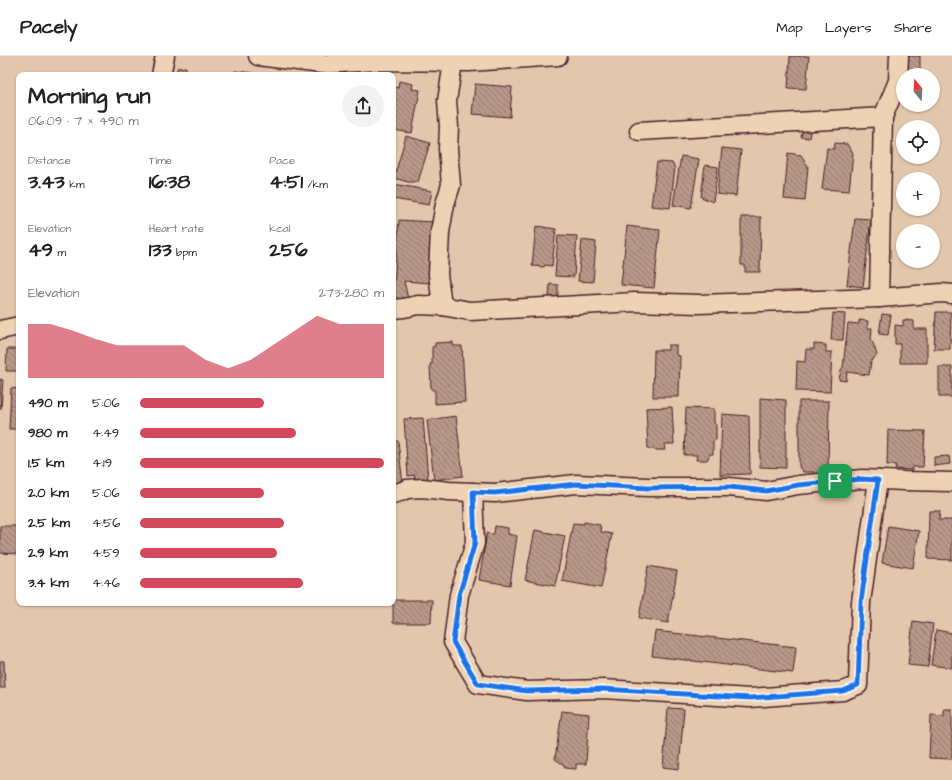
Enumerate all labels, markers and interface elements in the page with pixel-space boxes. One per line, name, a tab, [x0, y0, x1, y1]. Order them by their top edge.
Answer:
text: Pacely	[20, 14, 78, 41]
text: Map	[776, 18, 803, 38]
text: Layers	[825, 18, 872, 38]
text: Share	[894, 18, 932, 38]
north arrow	[896, 68, 940, 112]
map controls	[896, 68, 940, 268]
text: Morning run	[28, 81, 151, 112]
button: share	[342, 85, 384, 127]
text: 06:09 · 7 × 490 m	[28, 112, 139, 130]
button: locate	[896, 120, 940, 164]
text: Distance	[28, 153, 71, 168]
text: Time	[149, 153, 172, 168]
text: Pace	[269, 153, 295, 168]
text: 3.43	[28, 168, 65, 196]
text: 16:38	[149, 168, 190, 196]
text: 4:51	[269, 168, 303, 196]
button: +	[896, 172, 940, 216]
text: km	[65, 177, 85, 192]
text: /km	[303, 177, 328, 192]
text: Elevation	[28, 221, 71, 236]
text: Heart rate	[149, 221, 204, 236]
text: kcal	[269, 221, 290, 236]
button: −	[896, 224, 940, 268]
text: 49	[28, 236, 53, 264]
text: 133	[149, 236, 172, 264]
text: 256	[269, 236, 307, 264]
text: m	[53, 245, 66, 260]
text: bpm	[172, 245, 197, 260]
text: Elevation	[28, 284, 79, 302]
text: 273–280 m	[319, 284, 384, 302]
text: 490 m	[28, 394, 68, 412]
text: 5:06	[92, 394, 120, 412]
text: 980 m	[28, 424, 67, 442]
text: 4:49	[92, 424, 119, 442]
text: 1.5 km	[28, 454, 64, 472]
text: 4:19	[92, 454, 112, 472]
pin	[818, 464, 852, 498]
icon: arrive	[824, 470, 846, 492]
text: 2.0 km	[28, 484, 69, 502]
text: 5:06	[92, 484, 120, 502]
text: 2.5 km	[28, 514, 70, 532]
text: 4:56	[92, 514, 120, 532]
text: 2.9 km	[28, 544, 68, 562]
text: 4:59	[92, 544, 120, 562]
text: 3.4 km	[28, 574, 69, 592]
text: 4:46	[92, 574, 120, 592]

